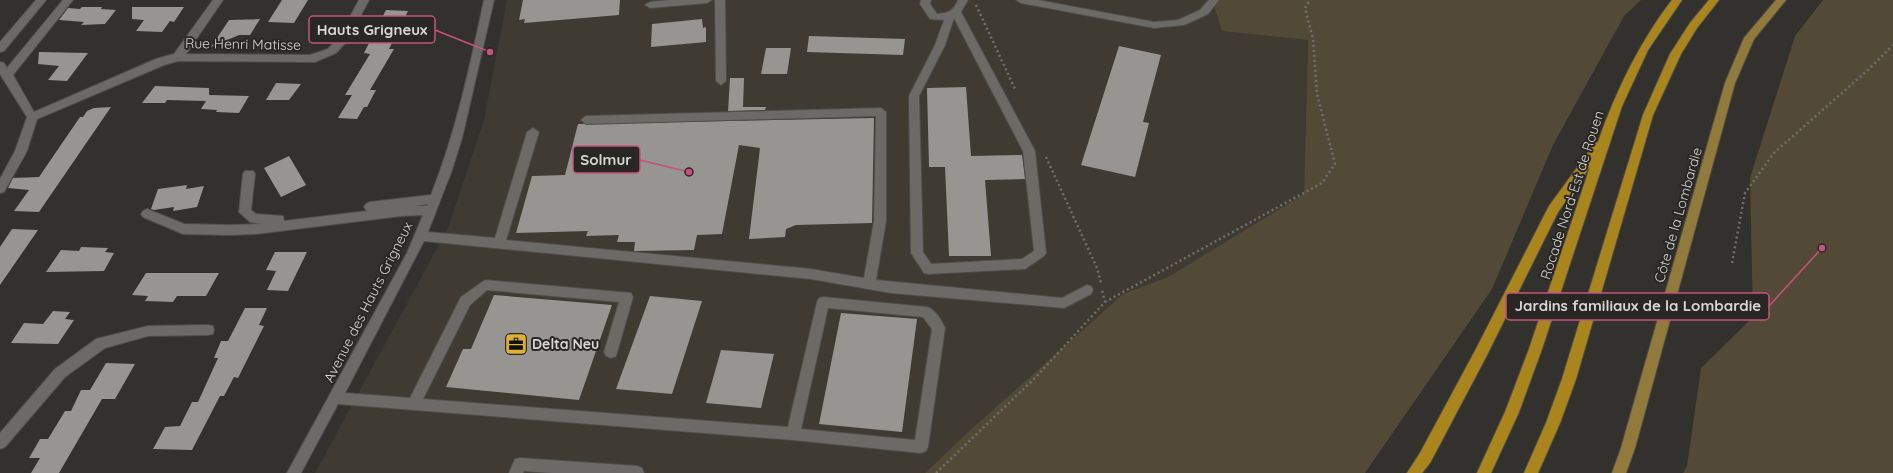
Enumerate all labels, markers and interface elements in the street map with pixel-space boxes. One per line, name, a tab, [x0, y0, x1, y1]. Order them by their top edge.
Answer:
callout: Hauts Grigneux	[309, 16, 435, 43]
text: Hauts Grigneux	[317, 20, 428, 39]
street label: Rue Henri Matisse	[185, 34, 301, 54]
street label: Rocade Nord-Est de Rouen	[1536, 108, 1608, 282]
street label: Côte de la Lombardie	[1650, 145, 1706, 285]
callout: Solmur	[573, 146, 640, 173]
text: Solmur	[580, 150, 632, 169]
street label: Avenue des Hauts Grigneux	[320, 218, 416, 385]
callout: Jardins familiaux de la Lombardie	[1506, 293, 1769, 320]
text: Jardins familiaux de la Lombardie	[1515, 296, 1761, 315]
office icon: Delta Neu	[503, 331, 529, 357]
place label: Delta Neu	[532, 335, 599, 353]

